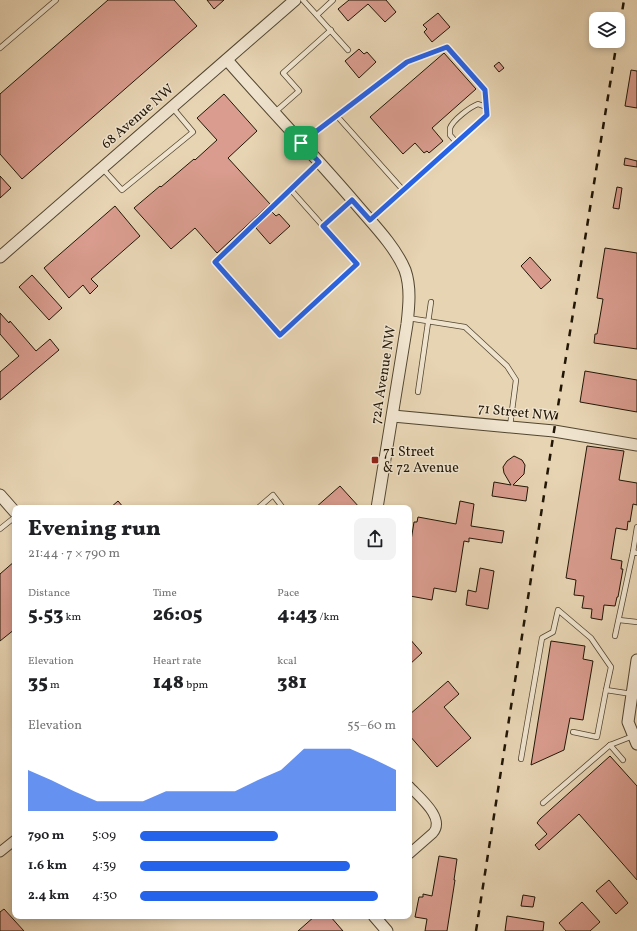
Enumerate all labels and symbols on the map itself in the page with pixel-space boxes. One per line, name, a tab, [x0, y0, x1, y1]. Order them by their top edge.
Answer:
street label: 68 Avenue NW	[98, 80, 178, 154]
pin	[284, 126, 318, 160]
street label: 72A Avenue NW	[367, 324, 401, 426]
street label: 71 Street NW	[477, 399, 557, 427]
place label: 71 Street & 72 Avenue	[383, 443, 459, 478]
marker: 71 Street & 72 Avenue	[370, 455, 380, 465]

